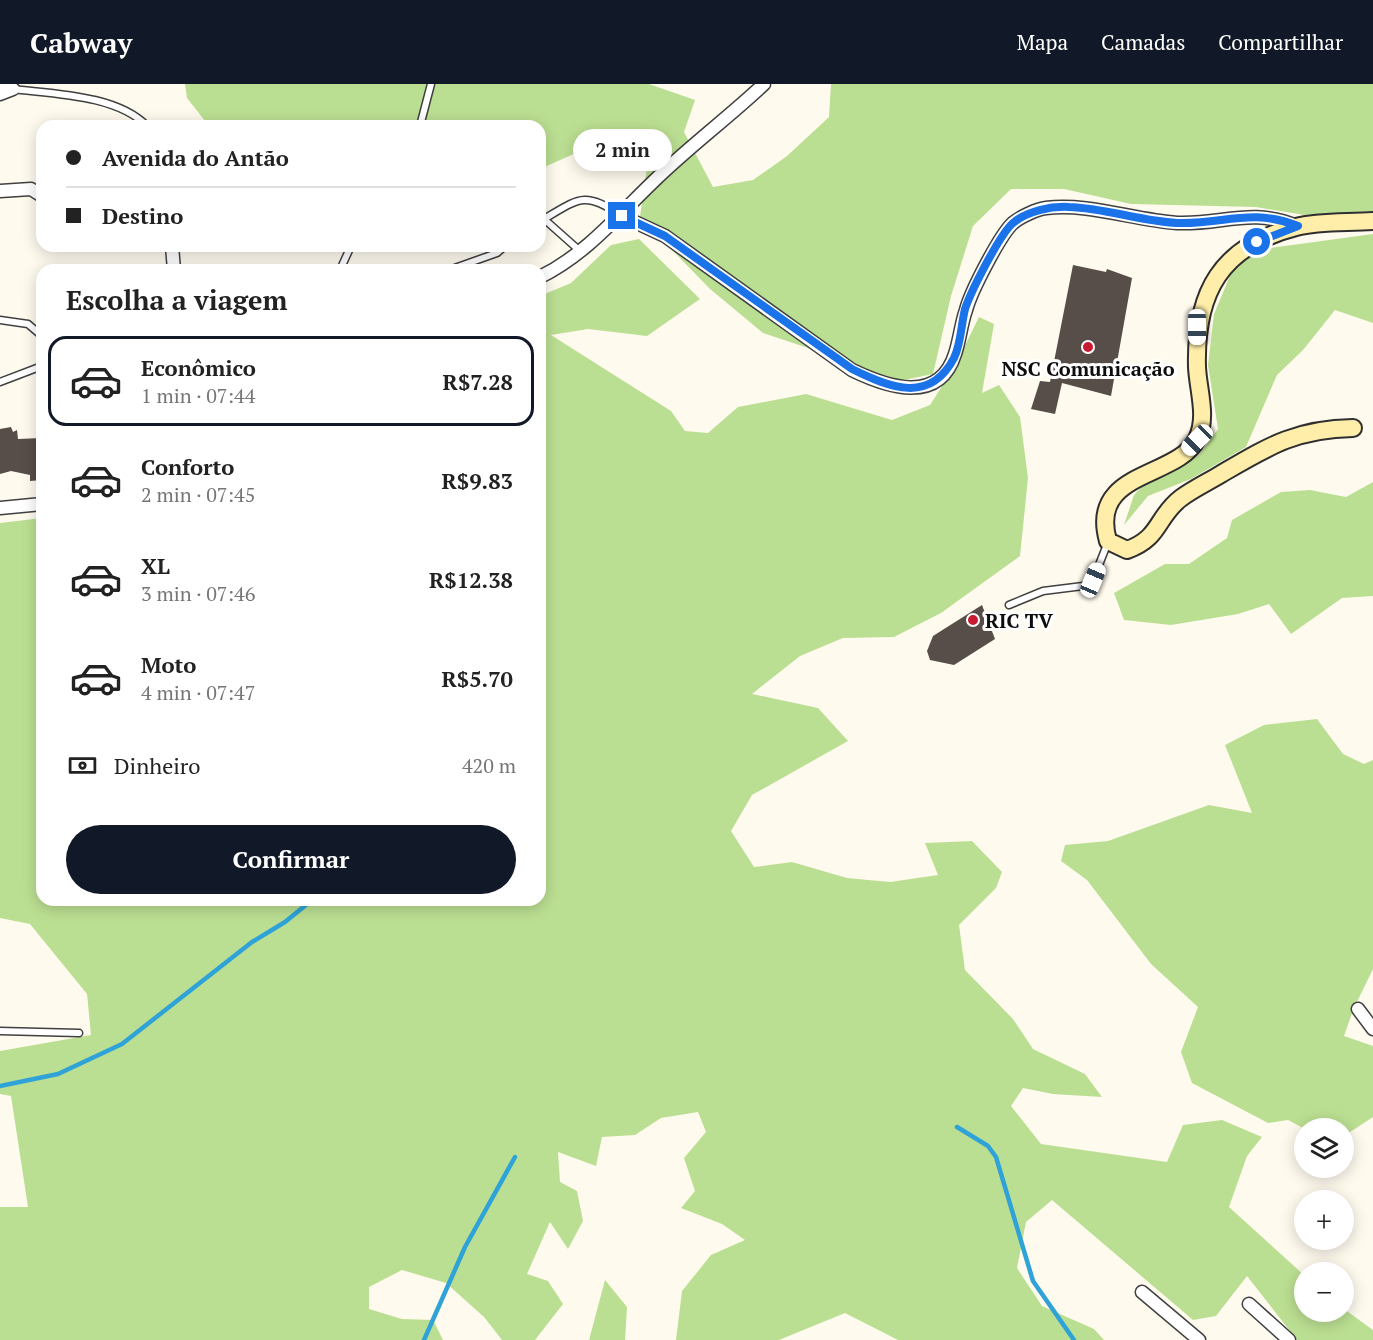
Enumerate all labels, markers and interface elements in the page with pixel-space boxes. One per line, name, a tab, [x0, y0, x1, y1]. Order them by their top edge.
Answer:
text: Cabway	[30, 24, 132, 61]
text: Mapa	[1017, 28, 1068, 56]
text: Camadas	[1101, 28, 1185, 56]
text: Compartilhar	[1218, 28, 1343, 56]
callout: 2 min	[572, 129, 672, 171]
text: 2 min	[595, 136, 650, 163]
text: Avenida do Antão	[102, 143, 289, 172]
text: Destino	[102, 201, 183, 230]
route end	[608, 202, 635, 229]
route start	[1243, 228, 1270, 255]
text: Escolha a viagem	[66, 282, 287, 318]
car	[1188, 309, 1206, 345]
marker: NSC Comunicação	[1081, 340, 1095, 354]
text: Econômico	[141, 353, 256, 382]
icon: car	[69, 354, 123, 408]
place label: NSC Comunicação	[1001, 355, 1175, 382]
text: R$7.28	[443, 367, 513, 396]
text: 1 min · 07:44	[141, 382, 255, 409]
car	[1178, 421, 1216, 459]
text: Conforto	[141, 452, 234, 481]
icon: car	[69, 453, 123, 507]
text: R$9.83	[441, 466, 513, 495]
text: 2 min · 07:45	[141, 481, 255, 508]
text: XL	[141, 551, 170, 580]
icon: car	[69, 552, 123, 606]
car	[1078, 560, 1108, 600]
text: R$12.38	[429, 565, 513, 594]
text: 3 min · 07:46	[141, 580, 255, 607]
place label: RIC TV	[985, 607, 1053, 634]
marker: RIC TV	[966, 613, 980, 627]
text: Moto	[141, 650, 196, 679]
icon: car	[69, 651, 123, 705]
text: R$5.70	[441, 664, 513, 693]
text: 4 min · 07:47	[141, 679, 255, 706]
icon: cash	[66, 749, 99, 782]
text: Dinheiro	[114, 751, 200, 780]
text: 420 m	[462, 752, 516, 779]
button: Confirmar	[66, 825, 516, 894]
map controls	[1294, 1118, 1354, 1322]
button: layers	[1294, 1118, 1354, 1178]
button: +	[1294, 1190, 1354, 1250]
button: −	[1294, 1262, 1354, 1322]

